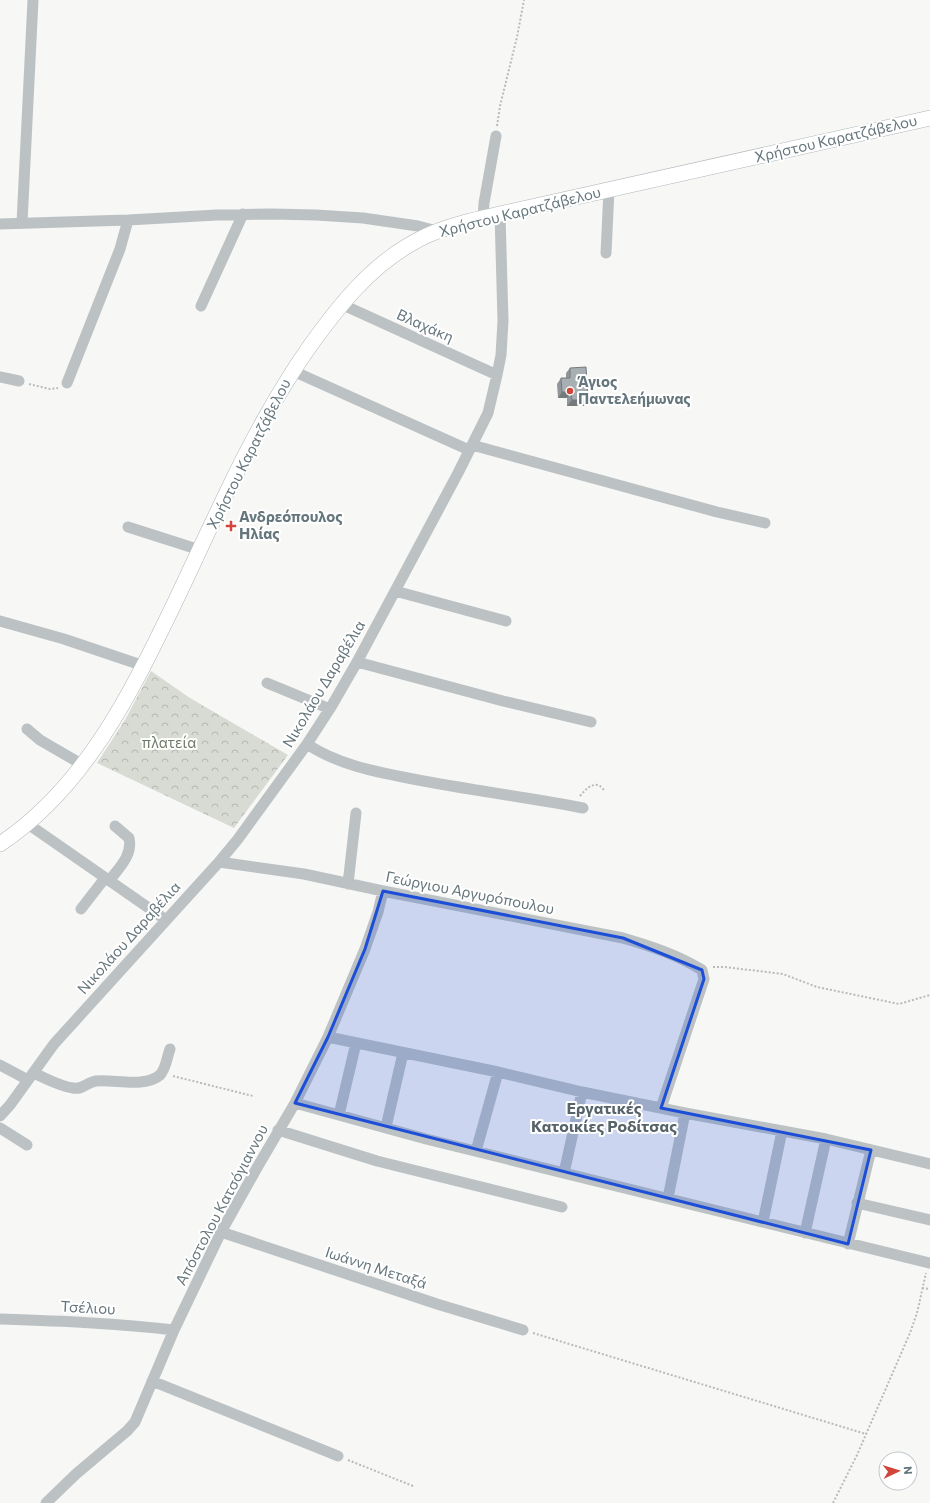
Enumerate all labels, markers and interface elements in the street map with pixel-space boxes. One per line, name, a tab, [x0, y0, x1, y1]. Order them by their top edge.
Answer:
street label: Χρήστου Καρατζάβελου	[753, 111, 919, 165]
street label: Χρήστου Καρατζάβελου	[437, 182, 603, 240]
street label: Βλαχάκη	[394, 305, 457, 346]
place label: Άγιος Παντελεήμωνας	[577, 372, 691, 407]
street label: Χρήστου Καρατζάβελου	[202, 375, 294, 532]
marker: Άγιος Παντελεήμωνας	[565, 386, 575, 396]
place label: Ανδρεόπουλος Ηλίας	[239, 507, 342, 542]
marker: Ανδρεόπουλος Ηλίας	[226, 521, 236, 531]
street label: Νικολάου Δαραβέλια	[278, 617, 368, 750]
park label: πλατεία	[142, 733, 196, 751]
street label: Γεώργιου Αργυρόπουλου	[384, 867, 556, 917]
street label: Νικολάου Δαραβέλια	[73, 877, 183, 997]
district label: Εργατικές Κατοικίες Ροδίτσας	[531, 1098, 677, 1135]
street label: Απόστολου Κατσόγιαννου	[171, 1121, 271, 1288]
street label: Ιωάννη Μεταξά	[323, 1242, 429, 1292]
street label: Τσέλιου	[60, 1297, 116, 1317]
north arrow	[878, 1451, 918, 1491]
text: N	[902, 1466, 915, 1475]

